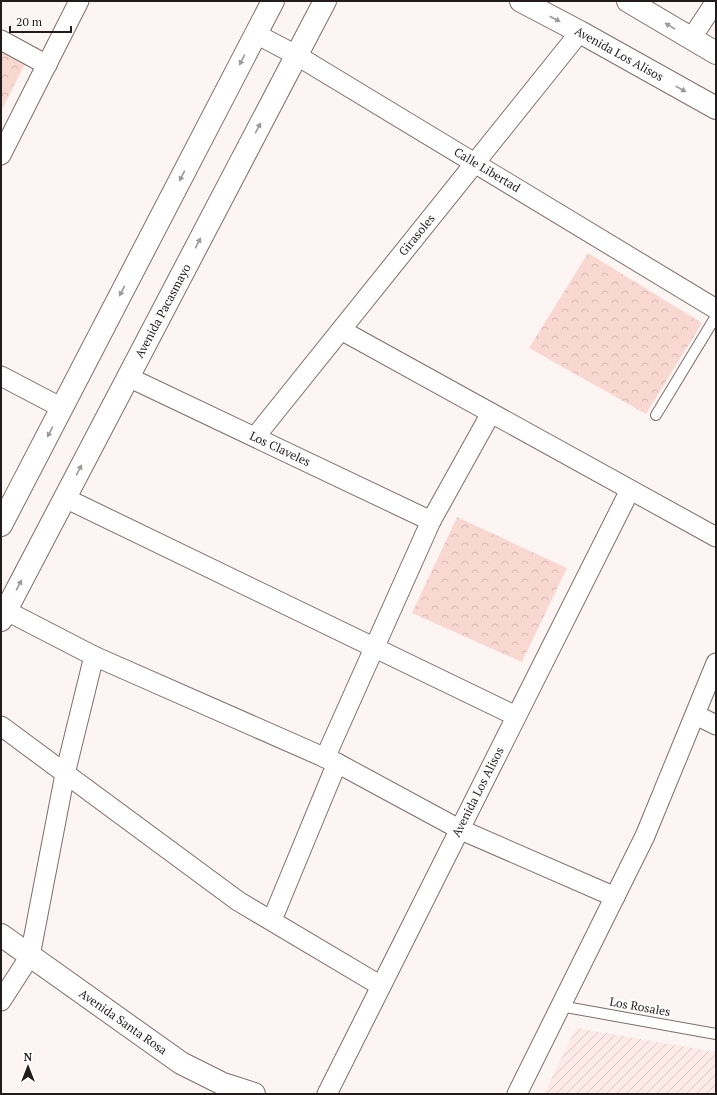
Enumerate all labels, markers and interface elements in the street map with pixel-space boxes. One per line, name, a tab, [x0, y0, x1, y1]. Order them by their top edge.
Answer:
scale bar	[10, 8, 71, 34]
text: 20 m	[16, 14, 43, 29]
one-way arrow	[550, 16, 561, 22]
street label: Avenida Los Alisos	[572, 23, 666, 84]
one-way arrow	[664, 23, 676, 30]
one-way arrow	[239, 55, 245, 66]
one-way arrow	[676, 85, 687, 92]
one-way arrow	[255, 122, 261, 134]
street label: Calle Libertad	[451, 144, 523, 195]
one-way arrow	[179, 170, 185, 182]
street label: Girasoles	[395, 211, 438, 259]
one-way arrow	[195, 238, 201, 249]
street label: Avenida Pacasmayo	[131, 261, 194, 360]
one-way arrow	[119, 286, 126, 297]
one-way arrow	[46, 426, 53, 437]
street label: Los Claveles	[247, 428, 313, 469]
one-way arrow	[76, 465, 83, 476]
one-way arrow	[16, 580, 22, 591]
street label: Avenida Los Alisos	[448, 744, 507, 839]
street label: Avenida Santa Rosa	[76, 986, 170, 1058]
street label: Los Rosales	[609, 994, 672, 1019]
north arrow	[8, 1047, 48, 1087]
text: N	[24, 1050, 33, 1064]

